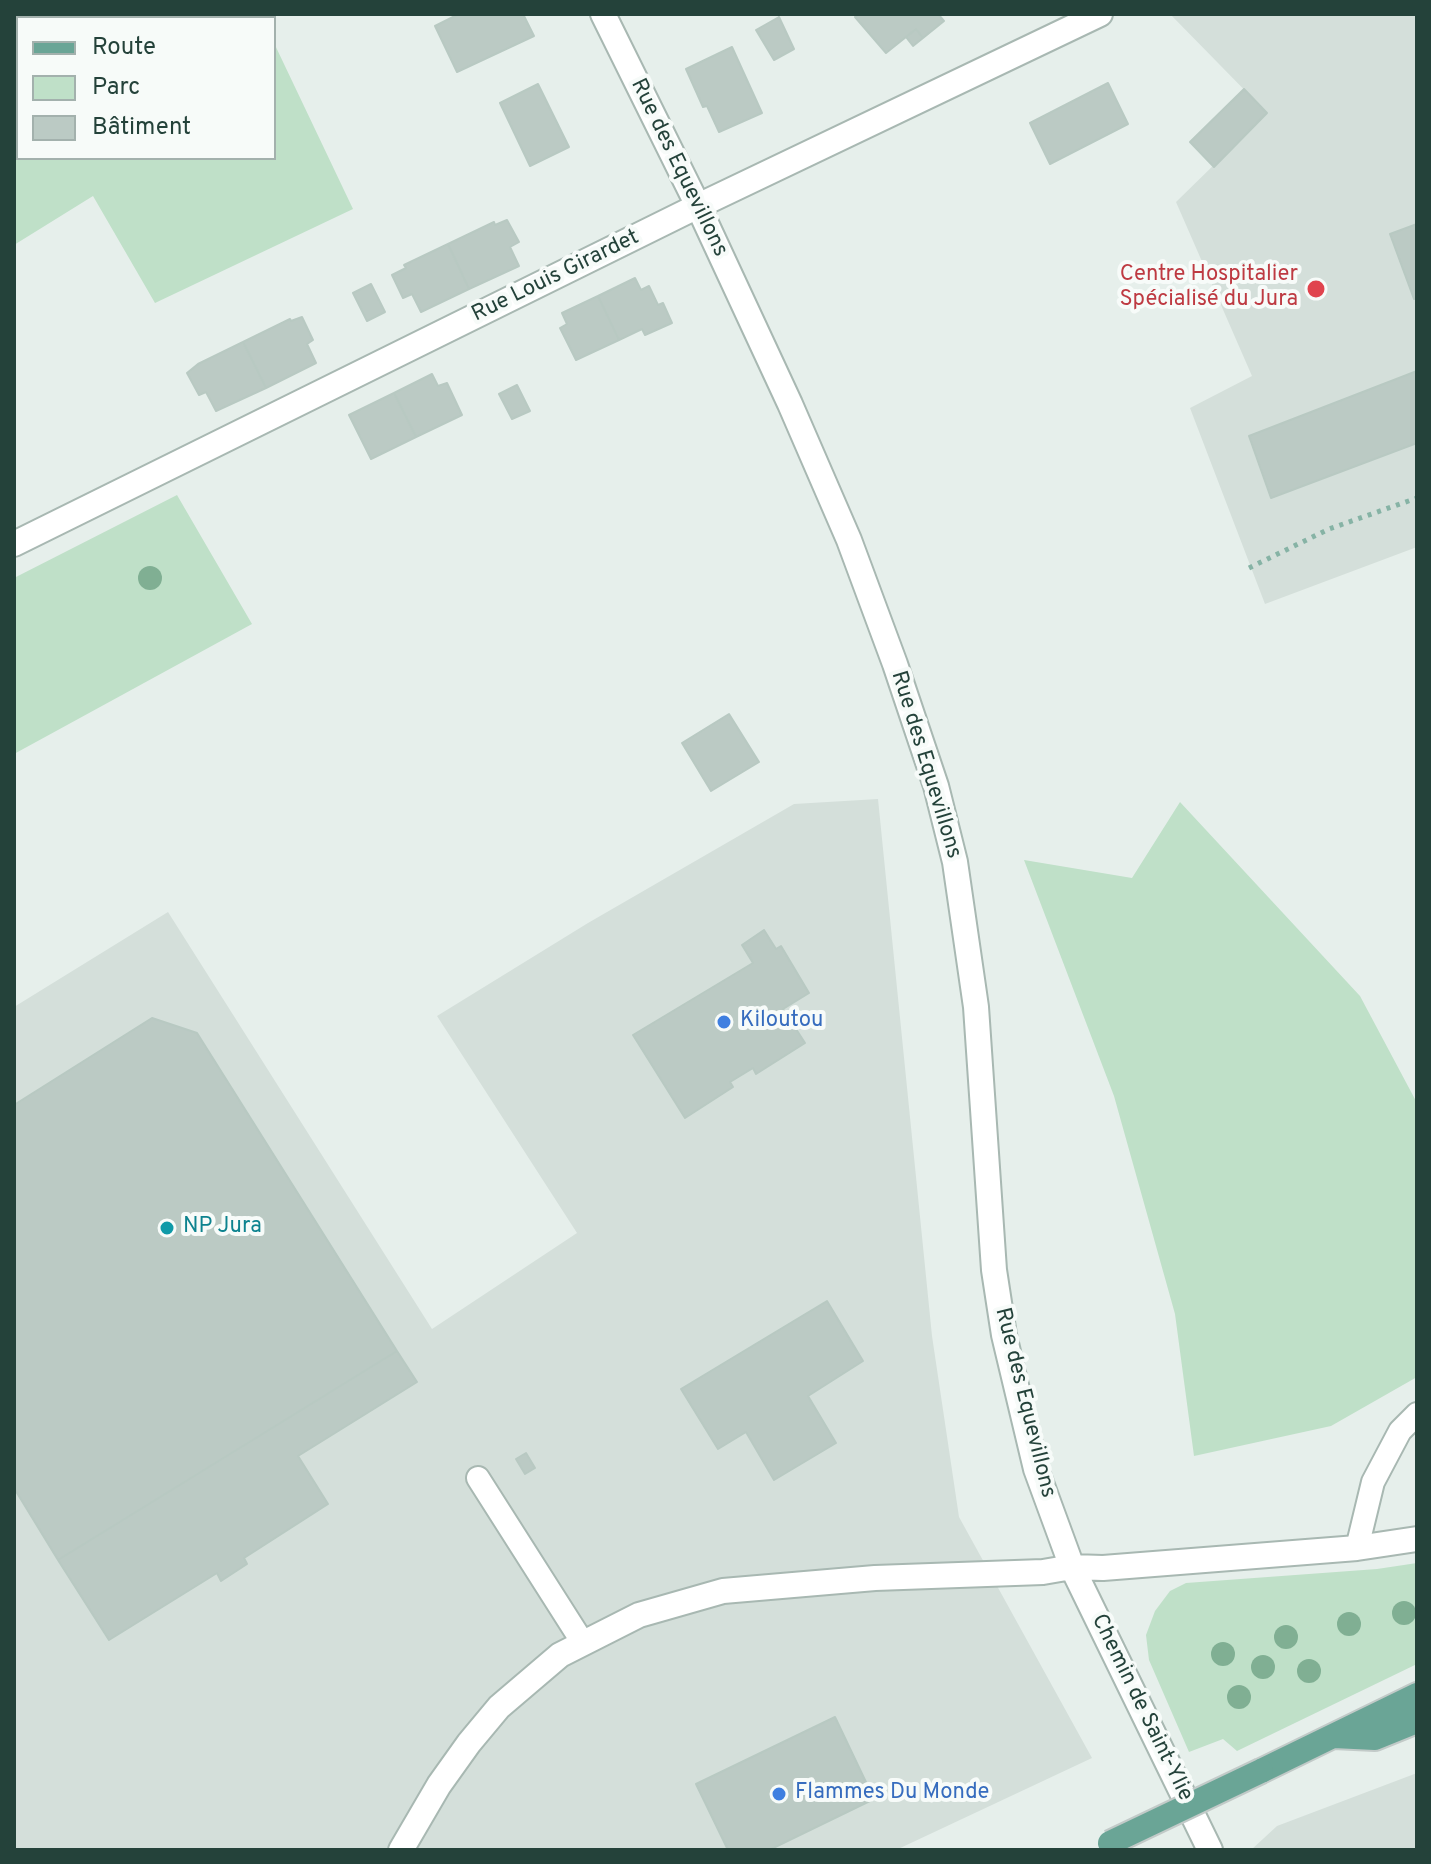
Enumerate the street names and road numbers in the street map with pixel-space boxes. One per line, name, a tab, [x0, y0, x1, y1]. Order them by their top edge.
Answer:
street label: Rue des Equevillons	[623, 75, 733, 261]
street label: Rue Louis Girardet	[468, 225, 644, 329]
street label: Rue des Equevillons	[884, 668, 966, 862]
street label: Rue des Equevillons	[988, 1305, 1060, 1501]
street label: Chemin de Saint-Ylie	[1084, 1610, 1198, 1806]

